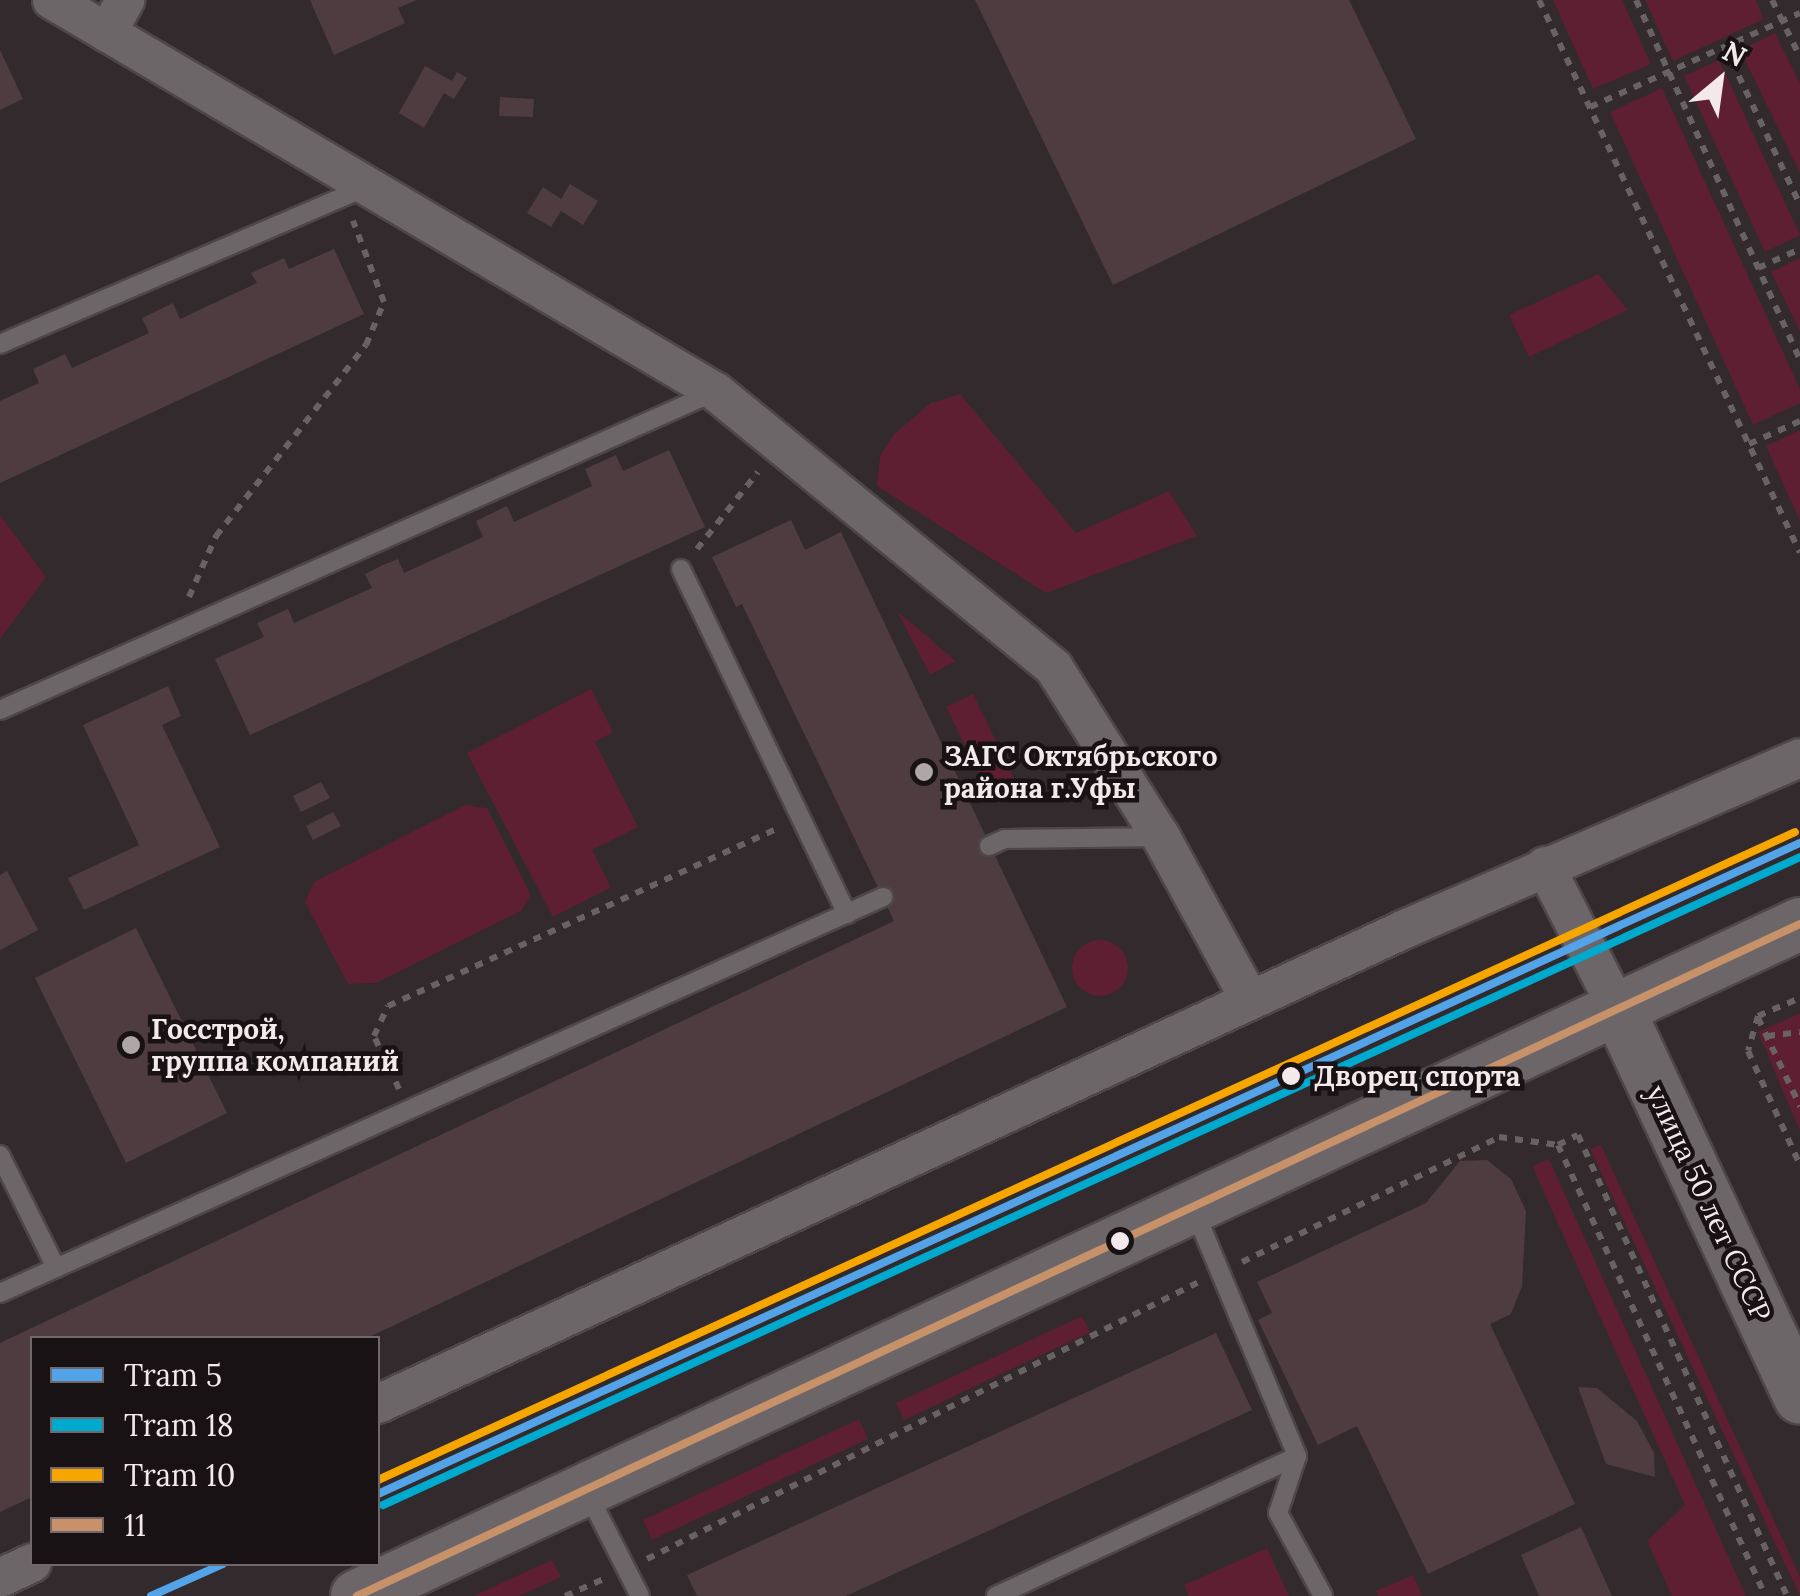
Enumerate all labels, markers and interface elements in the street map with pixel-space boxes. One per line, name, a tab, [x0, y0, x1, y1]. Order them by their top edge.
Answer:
north arrow	[1670, 30, 1770, 130]
text: N	[1716, 33, 1753, 75]
place label: ЗАГС Октябрьского района г.Уфы	[944, 739, 1217, 805]
marker: ЗАГС Октябрьского района г.Уфы	[913, 761, 935, 783]
place label: Госстрой, группа компаний	[151, 1012, 399, 1078]
marker: Госстрой, группа компаний	[120, 1034, 142, 1056]
place label: Дворец спорта	[1314, 1059, 1520, 1093]
marker: Дворец спорта	[1278, 1063, 1304, 1089]
street label: улица 50 лет СССР	[1640, 1080, 1778, 1326]
unlabelled marker	[1110, 1231, 1130, 1251]
legend	[30, 1336, 380, 1566]
text: Tram 5	[124, 1356, 222, 1394]
text: Tram 18	[124, 1406, 234, 1444]
text: Tram 10	[124, 1456, 235, 1494]
text: 11	[124, 1506, 146, 1544]

